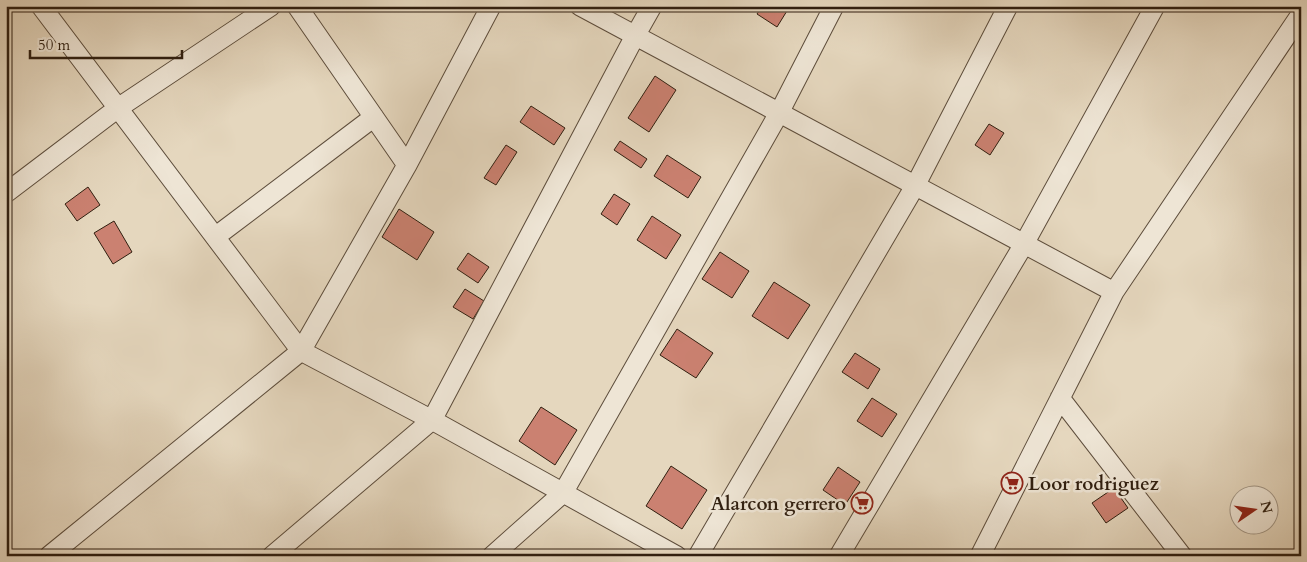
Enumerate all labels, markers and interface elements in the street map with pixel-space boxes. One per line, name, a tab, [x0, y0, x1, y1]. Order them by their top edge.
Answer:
scale bar	[30, 28, 182, 60]
text: 50 m	[38, 35, 70, 55]
supermarket icon: Loor rodriguez	[1000, 471, 1024, 495]
place label: Loor rodriguez	[1028, 471, 1160, 497]
north arrow	[1230, 484, 1280, 534]
place label: Alarcon gerrero	[711, 491, 846, 517]
supermarket icon: Alarcon gerrero	[850, 491, 874, 515]
text: N	[1256, 499, 1277, 515]

